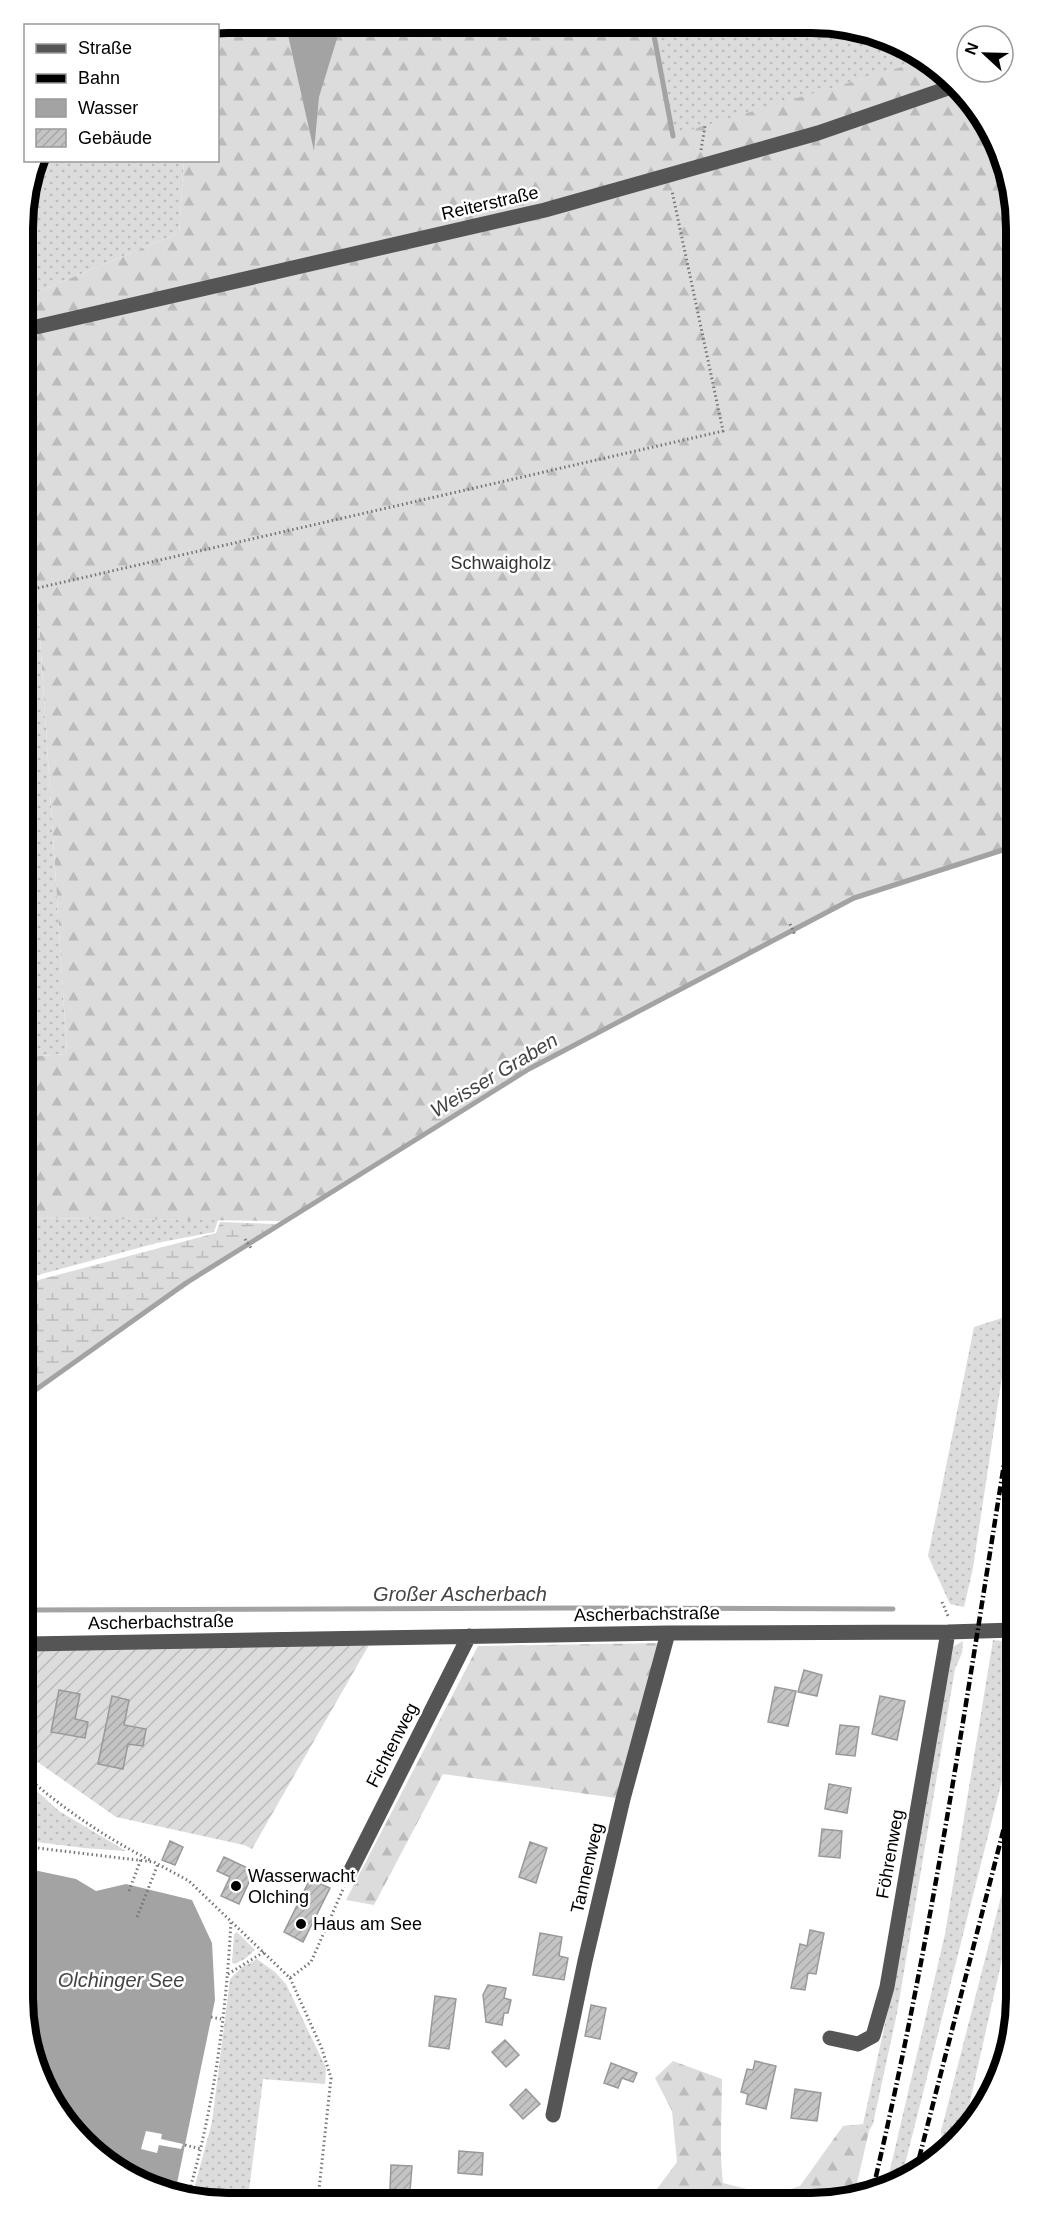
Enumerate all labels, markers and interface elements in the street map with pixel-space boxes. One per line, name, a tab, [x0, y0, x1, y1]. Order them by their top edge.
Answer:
legend	[24, 24, 219, 162]
north arrow	[955, 24, 1015, 84]
text: Straße	[78, 38, 132, 58]
text: N	[962, 40, 982, 57]
text: Bahn	[78, 68, 120, 88]
text: Wasser	[78, 98, 138, 118]
text: Gebäude	[78, 128, 152, 148]
street label: Reiterstraße	[440, 182, 540, 224]
park label: Schwaigholz	[450, 553, 552, 573]
water label: Weisser Graben	[427, 1028, 561, 1122]
water label: Großer Ascherbach	[373, 1583, 547, 1605]
street label: Ascherbachstraße	[574, 1603, 720, 1625]
street label: Ascherbachstraße	[88, 1611, 234, 1633]
street label: Fichtenweg	[362, 1699, 422, 1791]
street label: Föhrenweg	[872, 1808, 908, 1900]
street label: Tannenweg	[567, 1821, 607, 1915]
place label: Wasserwacht Olching	[248, 1866, 355, 1907]
marker: Wasserwacht Olching	[229, 1879, 243, 1893]
place label: Haus am See	[313, 1914, 422, 1934]
marker: Haus am See	[294, 1917, 308, 1931]
water label: Olchinger See	[58, 1969, 184, 1991]

